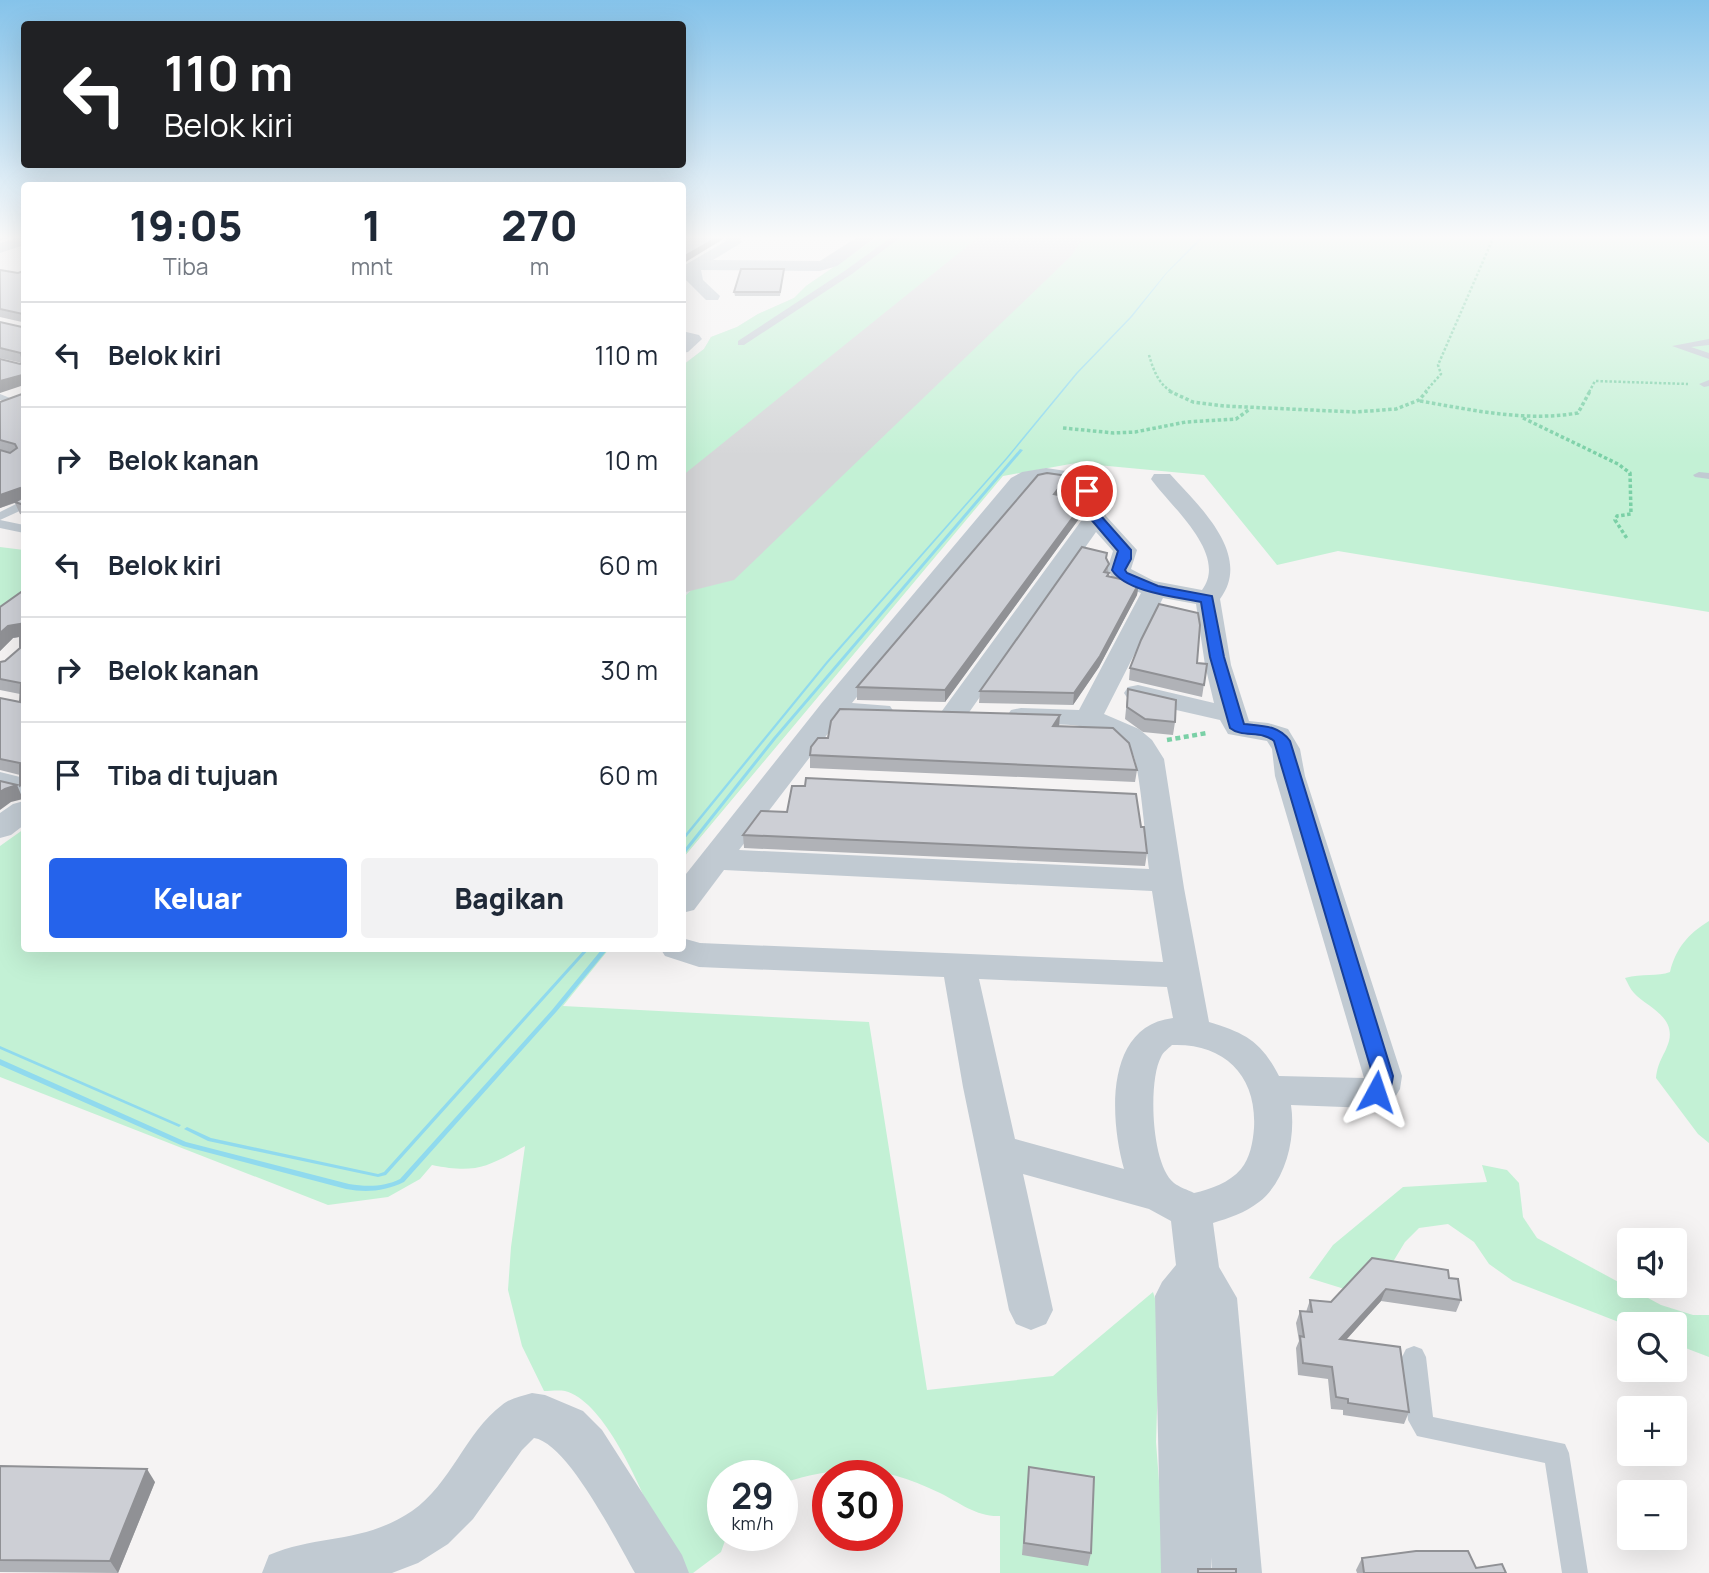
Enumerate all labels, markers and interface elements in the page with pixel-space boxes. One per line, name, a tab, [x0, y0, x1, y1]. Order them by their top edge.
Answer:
text: 110 m	[164, 39, 293, 106]
icon: left	[49, 49, 140, 140]
text: Belok kiri	[164, 103, 293, 147]
text: 19:05	[129, 196, 242, 254]
text: 1	[362, 196, 381, 254]
text: 270	[501, 196, 578, 254]
text: Tiba	[163, 250, 209, 282]
text: mnt	[351, 250, 393, 282]
text: m	[530, 250, 549, 282]
icon: left	[49, 336, 87, 374]
text: Belok kiri	[108, 337, 222, 373]
text: 110 m	[595, 337, 658, 373]
icon: right	[49, 441, 87, 479]
text: Belok kanan	[108, 442, 259, 478]
text: 10 m	[605, 442, 658, 478]
pin	[1057, 461, 1117, 521]
icon: arrive	[1068, 472, 1106, 510]
icon: left	[49, 546, 87, 584]
text: Belok kiri	[108, 547, 222, 583]
text: 60 m	[599, 547, 658, 583]
icon: right	[49, 651, 87, 689]
text: Belok kanan	[108, 652, 259, 688]
text: 30 m	[601, 652, 658, 688]
icon: arrive	[49, 756, 87, 794]
text: Tiba di tujuan	[108, 757, 278, 793]
text: 60 m	[599, 757, 658, 793]
button: Keluar	[49, 858, 347, 938]
button: Bagikan	[361, 858, 658, 938]
position arrow	[1339, 1055, 1413, 1129]
map controls	[1617, 1228, 1687, 1550]
button: sound	[1617, 1228, 1687, 1298]
button: search	[1617, 1312, 1687, 1382]
button: +	[1617, 1396, 1687, 1466]
speed limit sign: 30	[812, 1460, 903, 1551]
text: 29	[731, 1472, 774, 1520]
button: −	[1617, 1480, 1687, 1550]
text: km/h	[732, 1511, 773, 1535]

